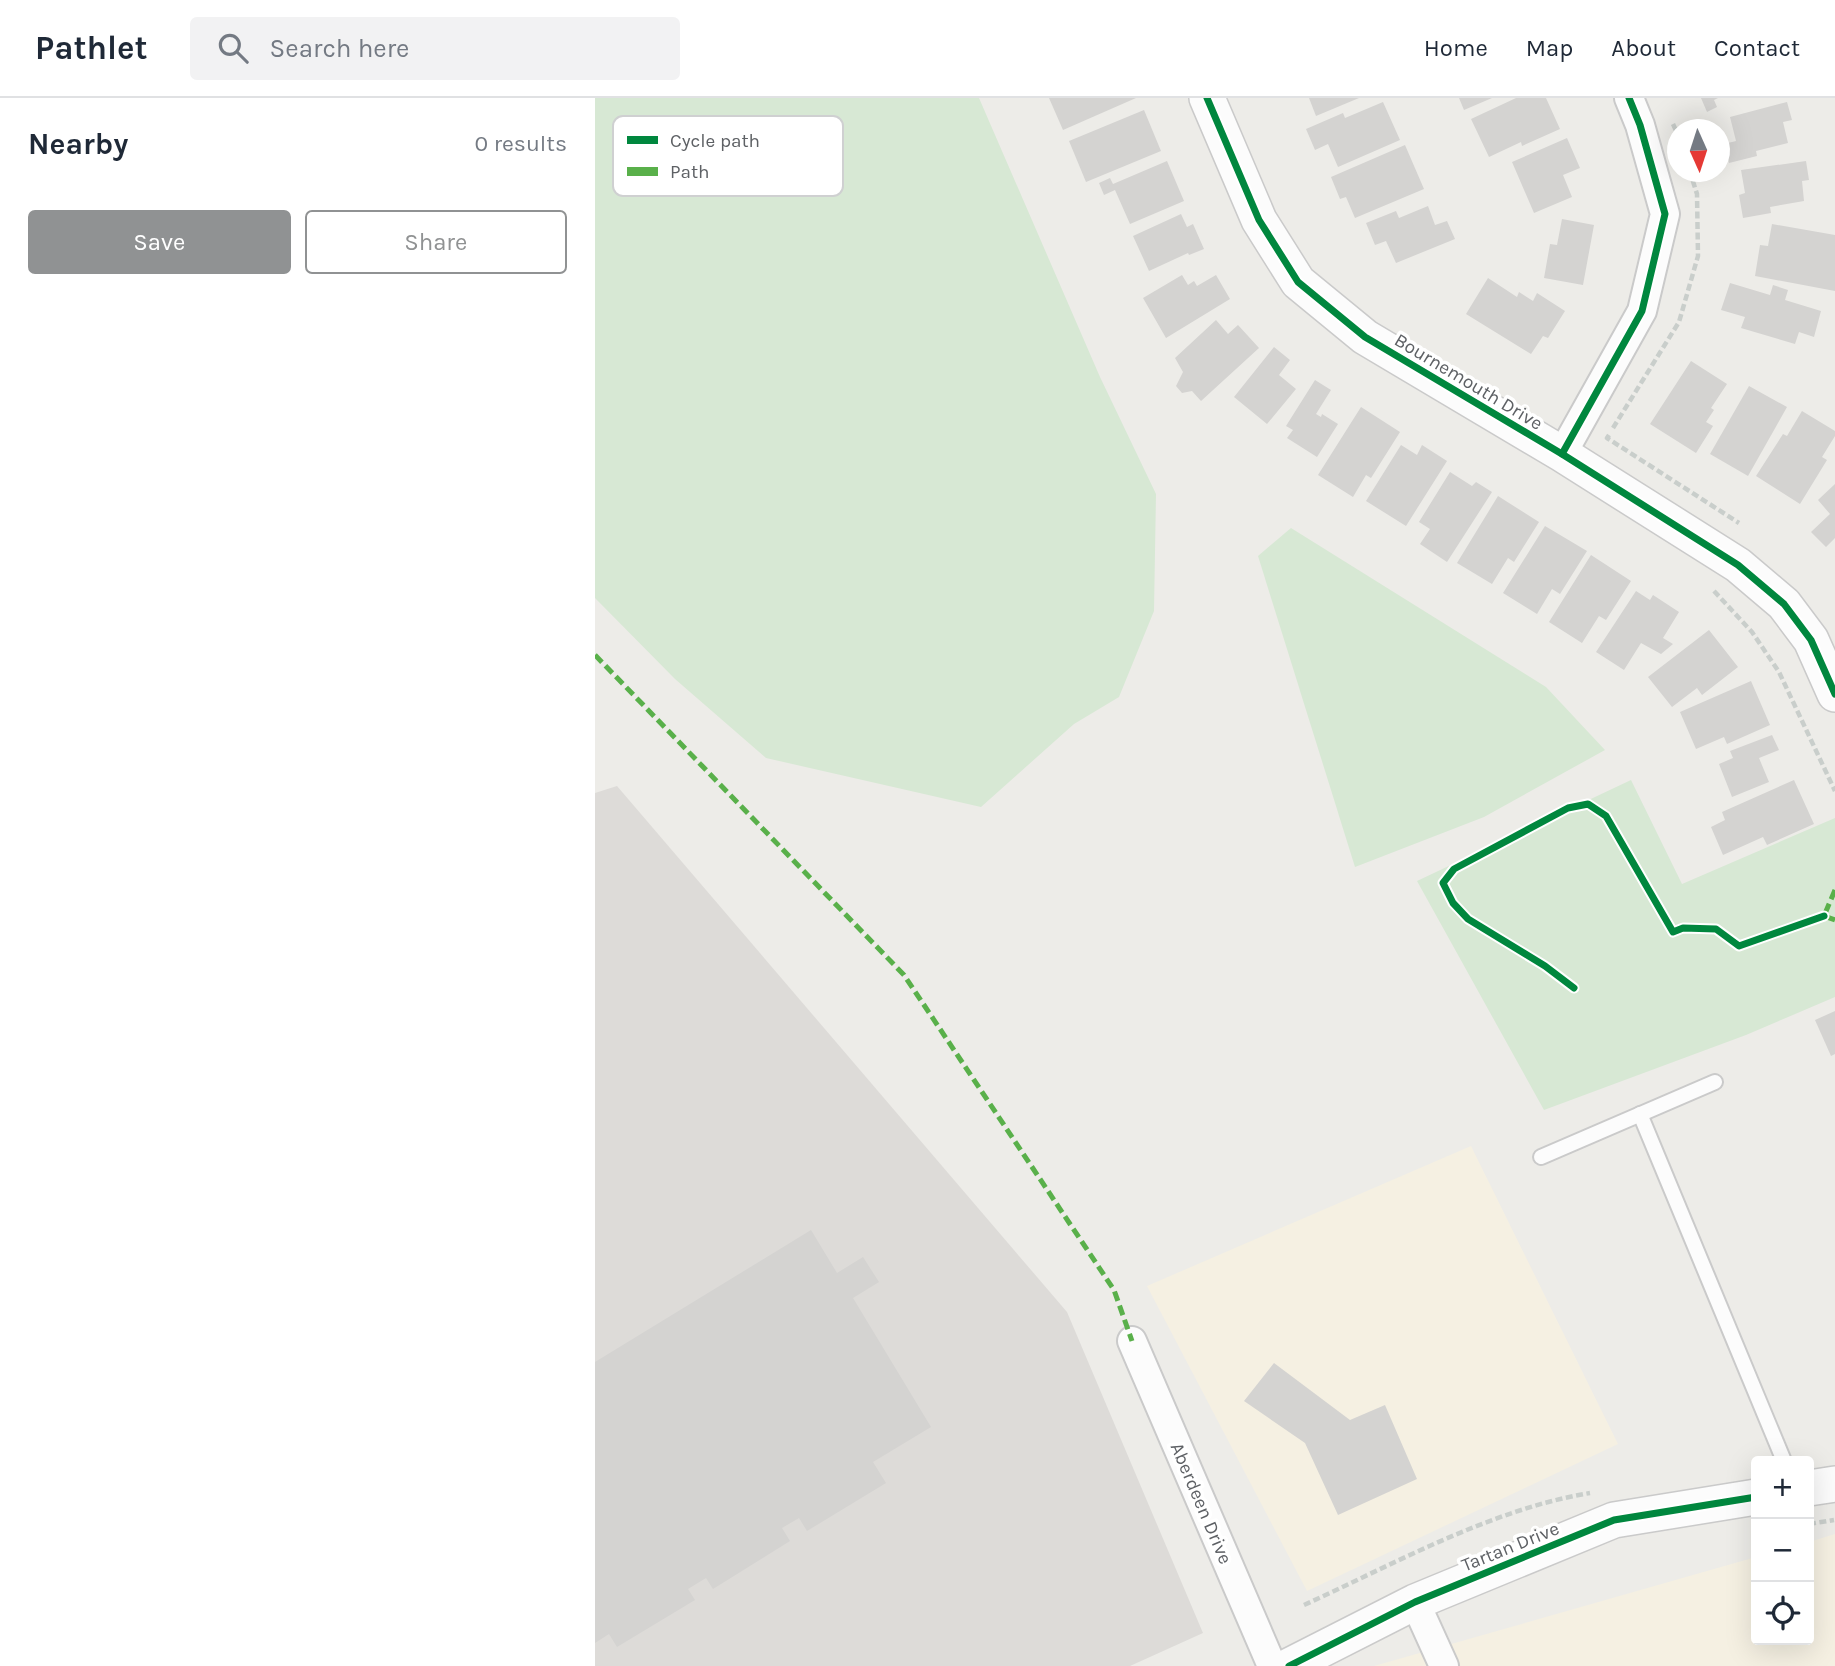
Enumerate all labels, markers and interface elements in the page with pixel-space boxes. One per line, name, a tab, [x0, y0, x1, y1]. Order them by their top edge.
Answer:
search box	[190, 17, 680, 80]
text: Pathlet	[35, 29, 148, 67]
icon: search	[214, 29, 252, 67]
text: Search here	[270, 33, 409, 64]
text: Home	[1424, 34, 1488, 62]
text: Map	[1526, 34, 1573, 62]
text: About	[1611, 34, 1676, 62]
text: Contact	[1714, 34, 1800, 62]
legend	[613, 116, 843, 196]
north arrow	[1667, 119, 1730, 182]
text: Nearby	[28, 126, 128, 162]
text: 0 results	[475, 130, 567, 157]
text: Cycle path	[670, 130, 760, 152]
text: Path	[670, 161, 710, 183]
button: Save	[28, 210, 291, 274]
button: Share	[305, 210, 567, 274]
street label: Bournemouth Drive	[1390, 329, 1547, 435]
street label: Aberdeen Drive	[1166, 1439, 1237, 1567]
map controls	[1751, 1456, 1814, 1645]
button: +	[1751, 1456, 1814, 1519]
street label: Tartan Drive	[1458, 1517, 1562, 1576]
button: −	[1751, 1519, 1814, 1582]
button: locate	[1751, 1582, 1814, 1645]

